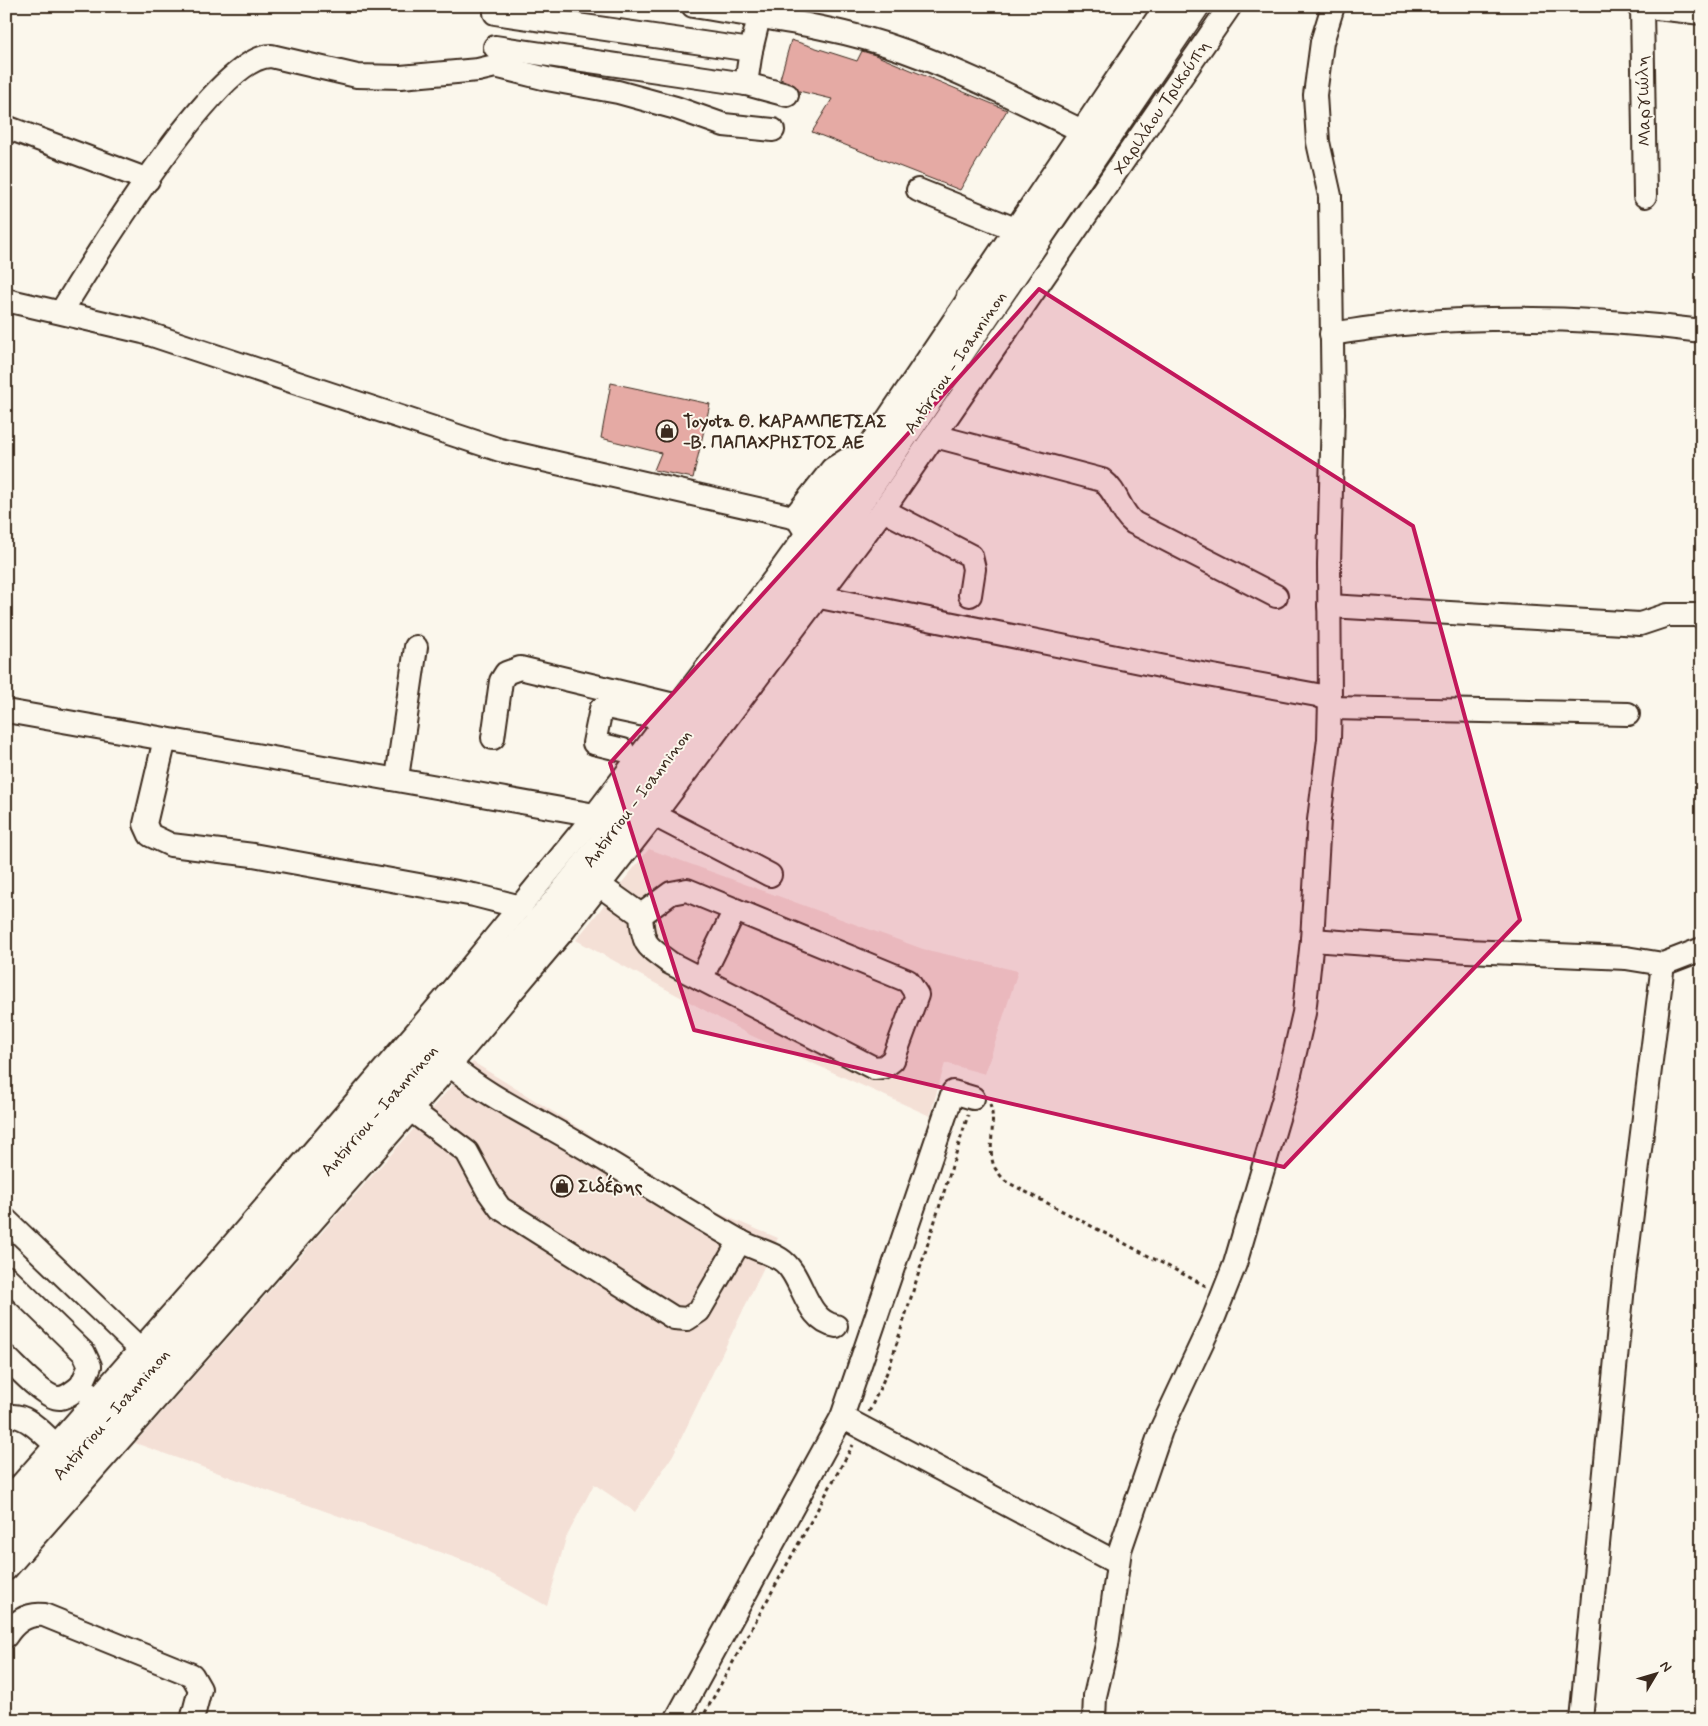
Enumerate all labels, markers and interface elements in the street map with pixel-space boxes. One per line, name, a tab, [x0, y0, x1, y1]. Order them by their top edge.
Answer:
street label: Χαριλάου Τρικούπη	[1108, 35, 1216, 180]
street label: Μαργιώλη	[1630, 55, 1658, 147]
street label: Antirriou - Ioanninon	[899, 286, 1013, 439]
place label: Toyota Θ. ΚΑΡΑΜΠΕΤΣΑΣ -Β. ΠΑΠΑΧΡΗΣΤΟΣ ΑΕ	[683, 410, 887, 455]
shop icon: Toyota Θ. ΚΑΡΑΜΠΕΤΣΑΣ -Β. ΠΑΠΑΧΡΗΣΤΟΣ ΑΕ	[655, 419, 679, 443]
street label: Antirriou - Ioanninon	[578, 724, 698, 873]
street label: Antirriou - Ioanninon	[316, 1039, 444, 1182]
shop icon: Σιδέρης	[550, 1174, 574, 1198]
place label: Σιδέρης	[578, 1174, 643, 1199]
street label: Antirriou - Ioanninon	[48, 1343, 176, 1486]
north arrow	[1630, 1648, 1680, 1698]
text: N	[1655, 1657, 1675, 1676]

